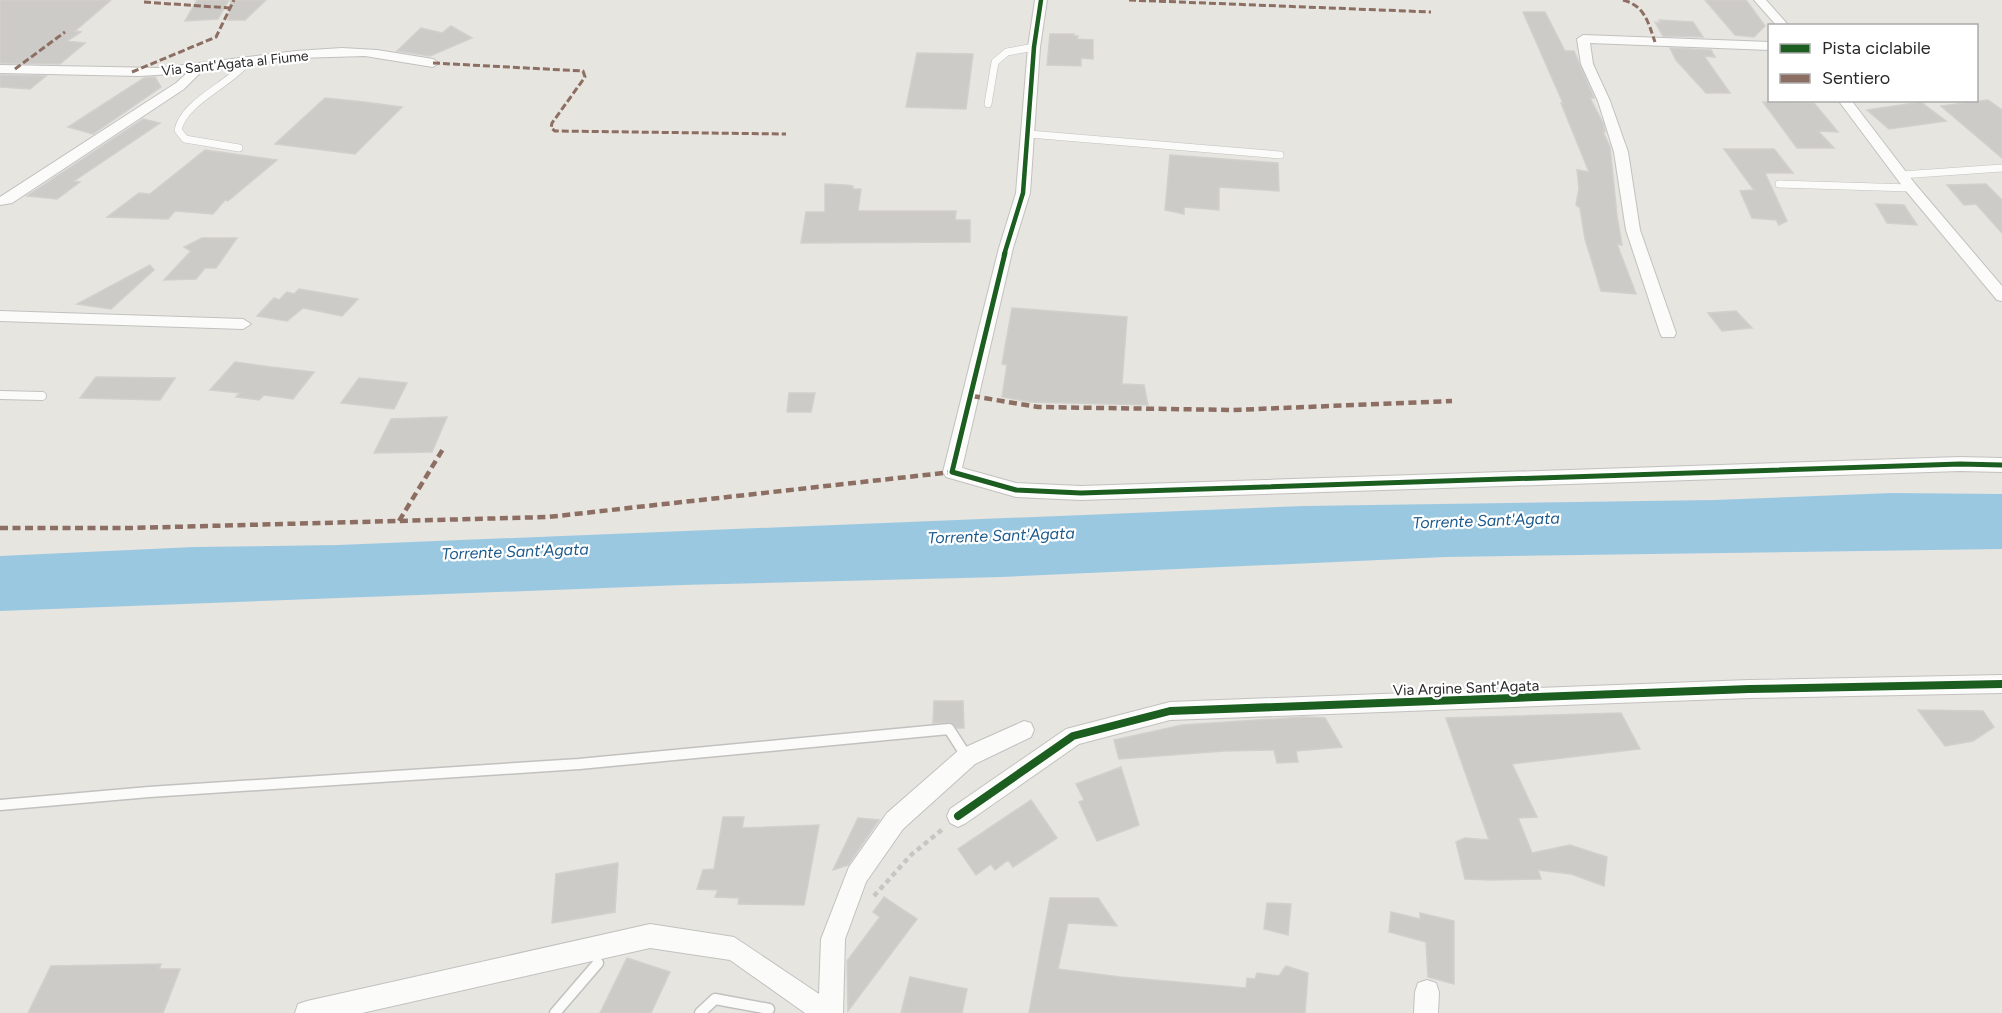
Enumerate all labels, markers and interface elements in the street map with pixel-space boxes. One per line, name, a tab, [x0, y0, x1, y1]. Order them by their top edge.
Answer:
legend	[1768, 24, 1978, 102]
text: Pista ciclabile	[1822, 37, 1931, 59]
street label: Via Sant'Agata al Fiume	[161, 47, 310, 80]
text: Sentiero	[1822, 67, 1890, 89]
water label: Torrente Sant'Agata	[1412, 508, 1560, 533]
water label: Torrente Sant'Agata	[927, 523, 1075, 548]
water label: Torrente Sant'Agata	[441, 539, 589, 564]
street label: Via Argine Sant'Agata	[1392, 676, 1540, 700]

